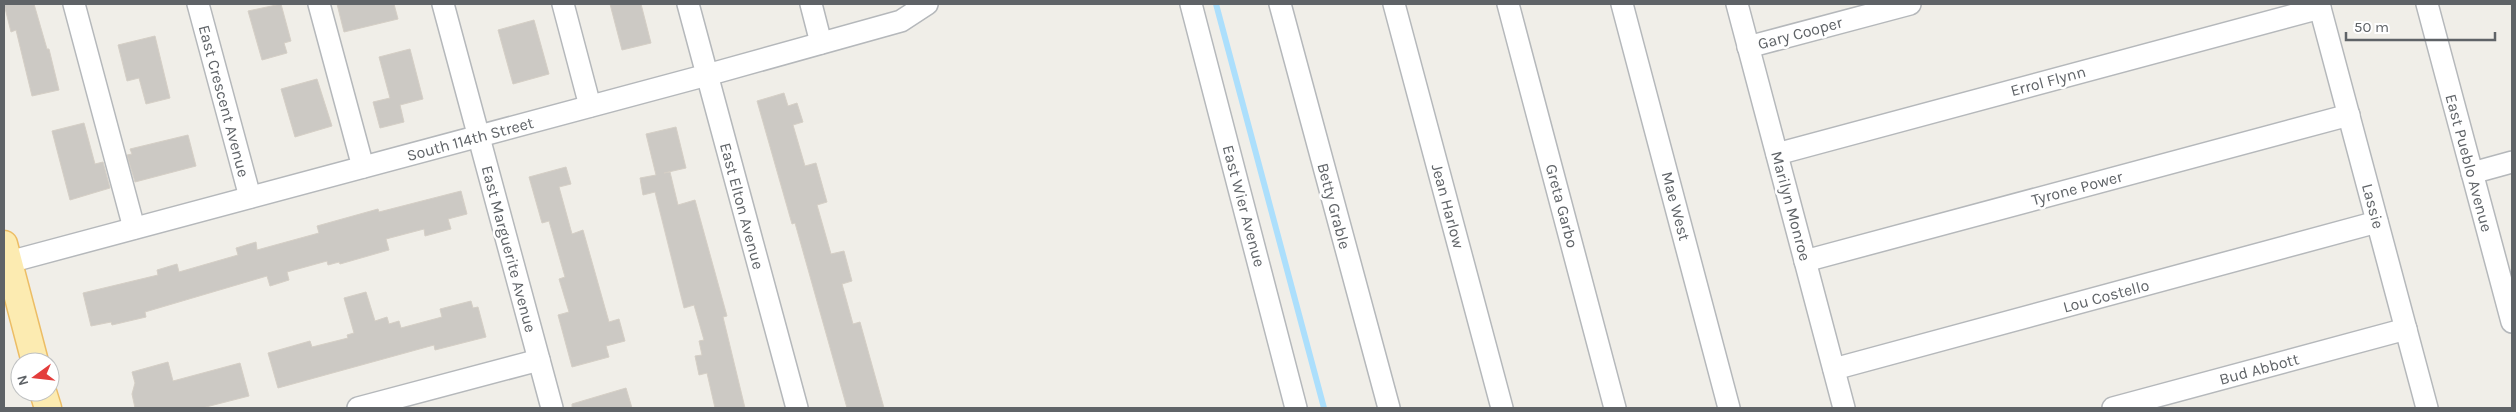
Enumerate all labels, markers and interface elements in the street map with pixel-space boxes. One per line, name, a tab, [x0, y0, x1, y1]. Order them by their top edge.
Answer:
scale bar	[2346, 10, 2495, 42]
street label: Gary Cooper	[1756, 13, 1845, 53]
text: 50 m	[2354, 18, 2389, 36]
street label: East Crescent Avenue	[195, 23, 253, 179]
street label: Errol Flynn	[2008, 62, 2088, 100]
street label: East Pueblo Avenue	[2441, 92, 2497, 234]
street label: South 114th Street	[405, 113, 535, 165]
street label: East Elton Avenue	[716, 141, 768, 271]
street label: East Wier Avenue	[1219, 143, 1269, 269]
street label: Marilyn Monroe	[1767, 149, 1815, 263]
street label: Betty Grable	[1313, 161, 1355, 251]
street label: Jean Harlow	[1428, 162, 1469, 251]
street label: Greta Garbo	[1542, 162, 1582, 250]
street label: East Marguerite Avenue	[478, 163, 540, 335]
street label: Tyrone Power	[2029, 167, 2125, 209]
street label: Mae West	[1658, 169, 1694, 243]
street label: Lassie	[2358, 181, 2388, 231]
street label: Lou Costello	[2061, 275, 2151, 317]
street label: Bud Abbott	[2217, 349, 2301, 389]
north arrow	[10, 352, 60, 402]
text: N	[13, 373, 32, 387]

